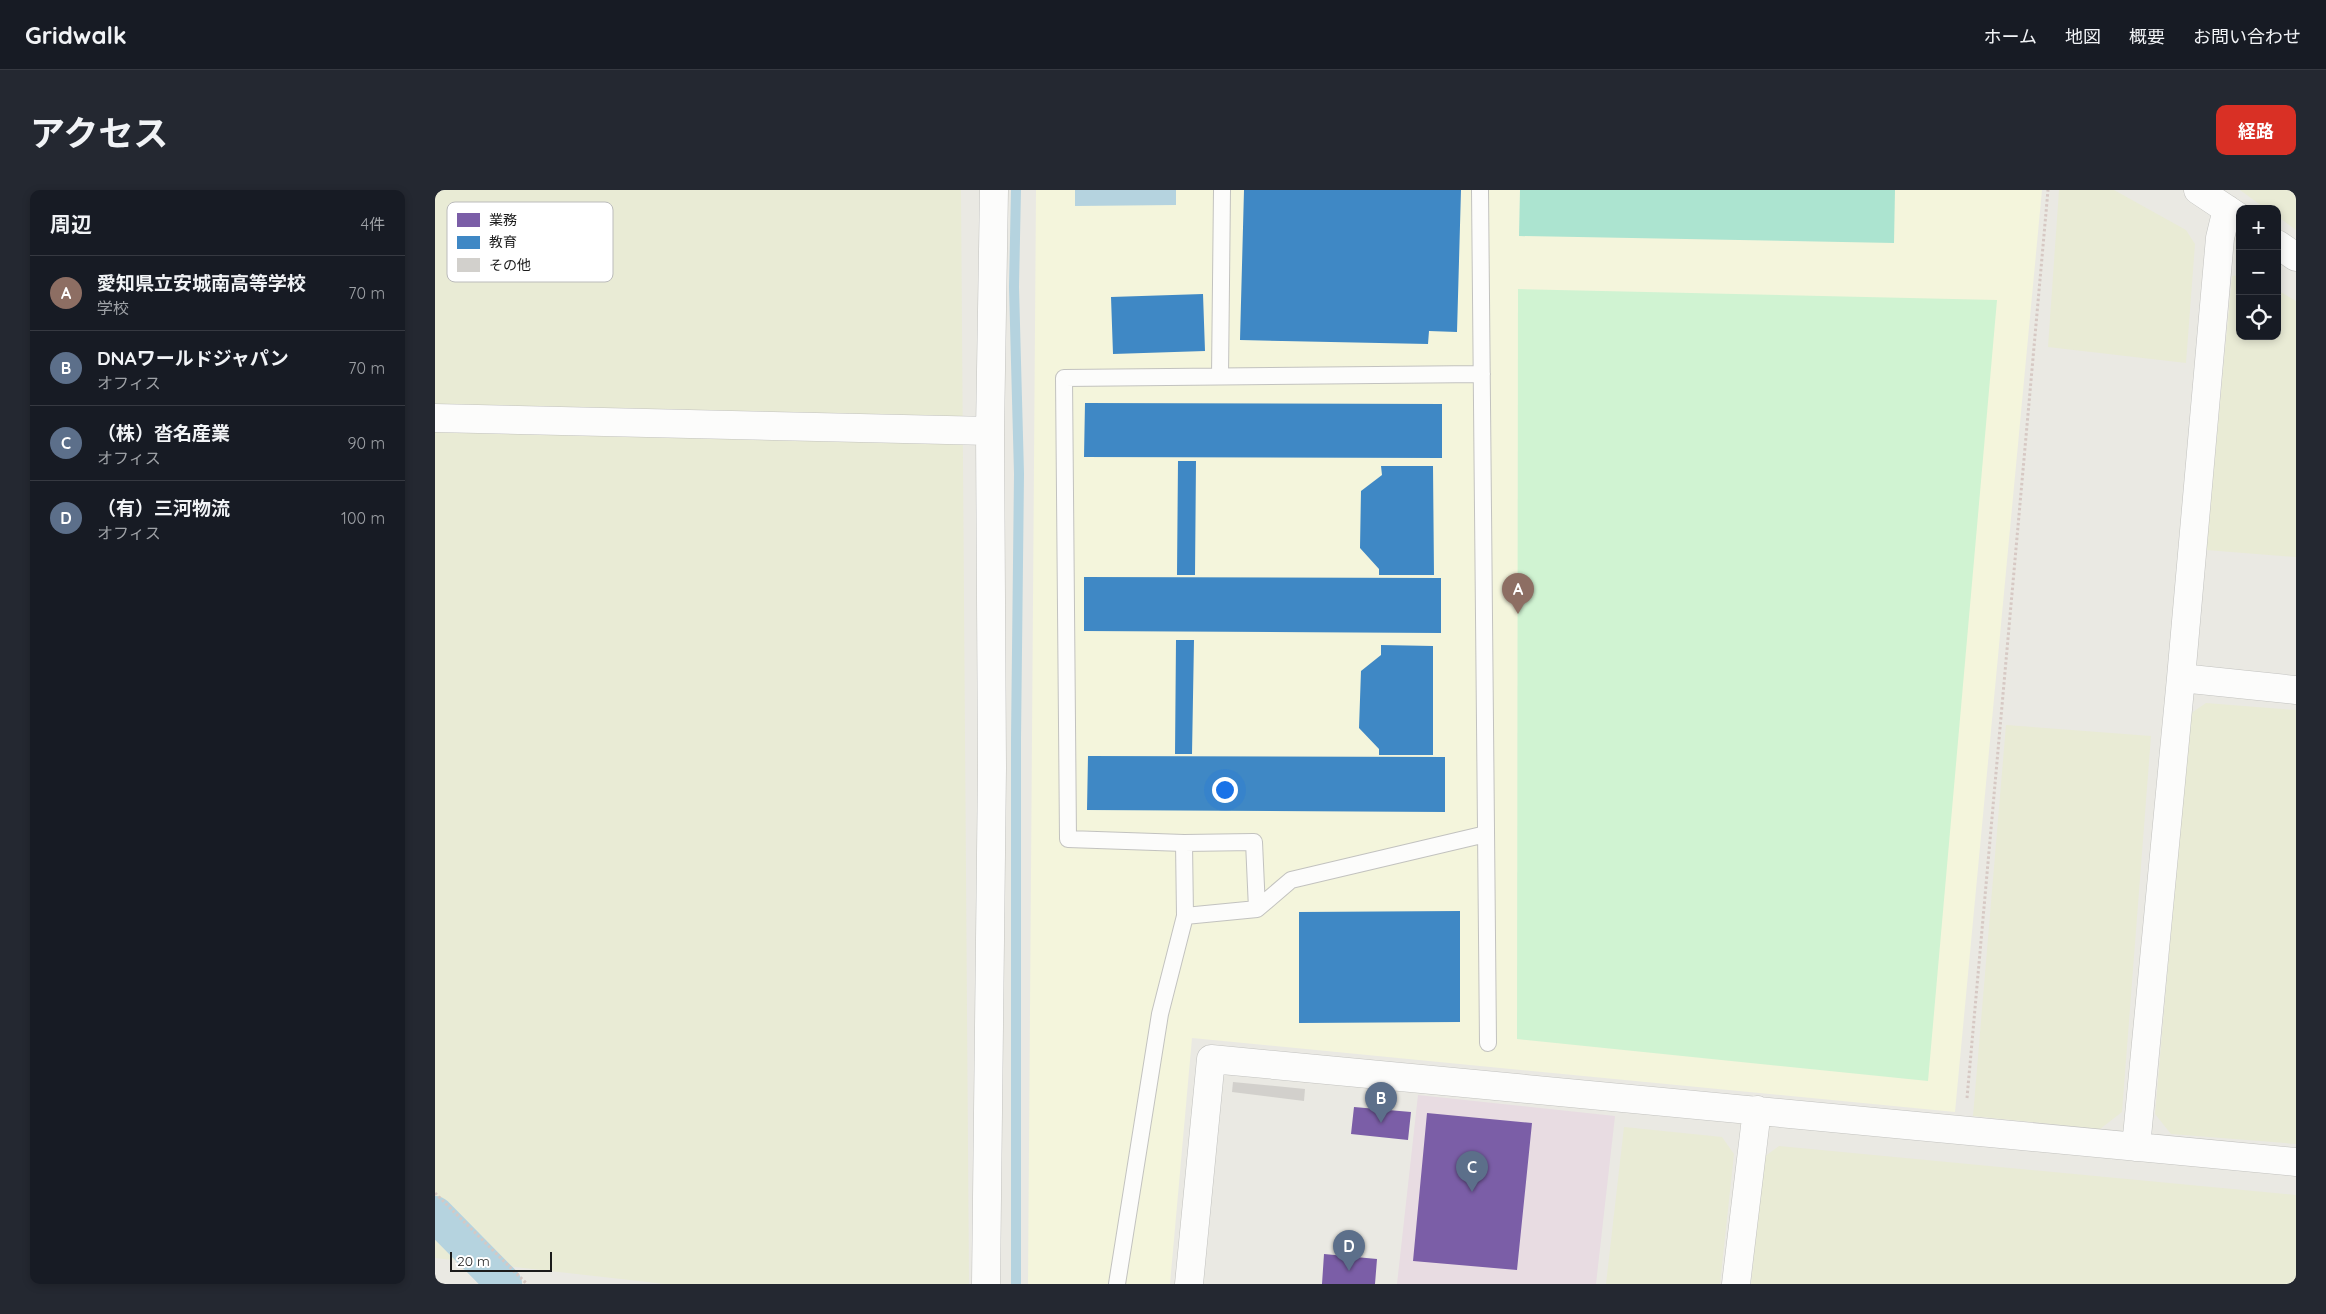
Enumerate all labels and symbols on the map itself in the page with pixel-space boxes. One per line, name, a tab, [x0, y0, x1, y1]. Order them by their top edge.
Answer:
legend	[447, 202, 613, 282]
text: 業務	[489, 211, 517, 229]
text: 教育	[489, 233, 517, 251]
text: その他	[489, 256, 531, 274]
pin: A	[1502, 573, 1534, 614]
your location	[1212, 777, 1238, 803]
pin: B	[1365, 1082, 1397, 1123]
pin: C	[1456, 1151, 1488, 1192]
pin: D	[1333, 1230, 1365, 1271]
scale bar	[450, 1249, 553, 1272]

